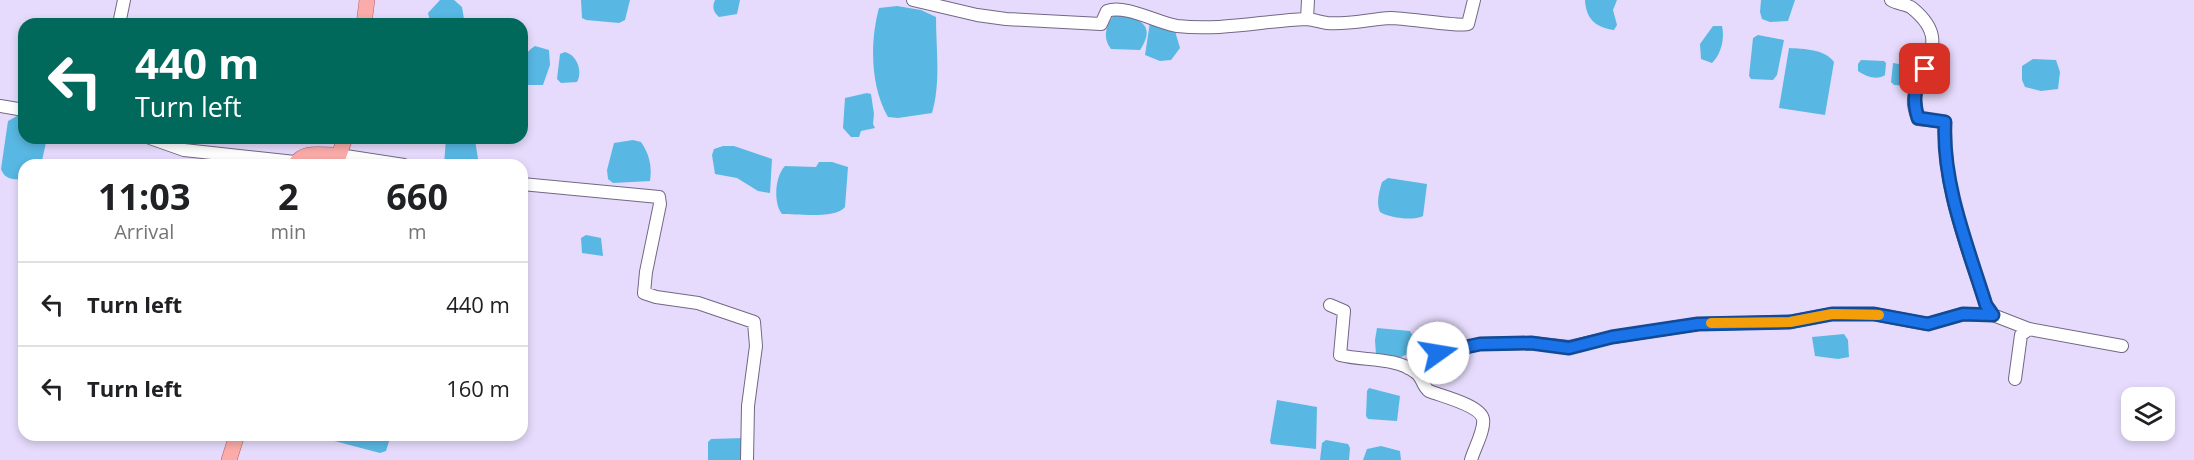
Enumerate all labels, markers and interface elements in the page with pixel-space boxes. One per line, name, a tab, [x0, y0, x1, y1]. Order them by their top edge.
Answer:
text: 440 m	[135, 34, 259, 91]
icon: left	[36, 42, 114, 120]
pin	[1899, 43, 1950, 94]
icon: arrive	[1908, 52, 1941, 85]
text: Turn left	[135, 88, 242, 125]
text: 11:03	[98, 172, 191, 221]
text: 2	[278, 172, 299, 221]
text: 660	[386, 172, 448, 221]
text: Arrival	[114, 218, 174, 245]
text: min	[270, 218, 306, 245]
text: m	[408, 218, 426, 245]
icon: left	[36, 288, 69, 321]
text: Turn left	[87, 289, 182, 319]
text: 440 m	[446, 289, 510, 319]
position arrow	[1406, 321, 1470, 385]
icon: left	[36, 372, 69, 405]
text: Turn left	[87, 373, 182, 403]
text: 160 m	[446, 373, 510, 403]
map controls	[2121, 387, 2175, 441]
button: layers	[2121, 387, 2175, 441]

